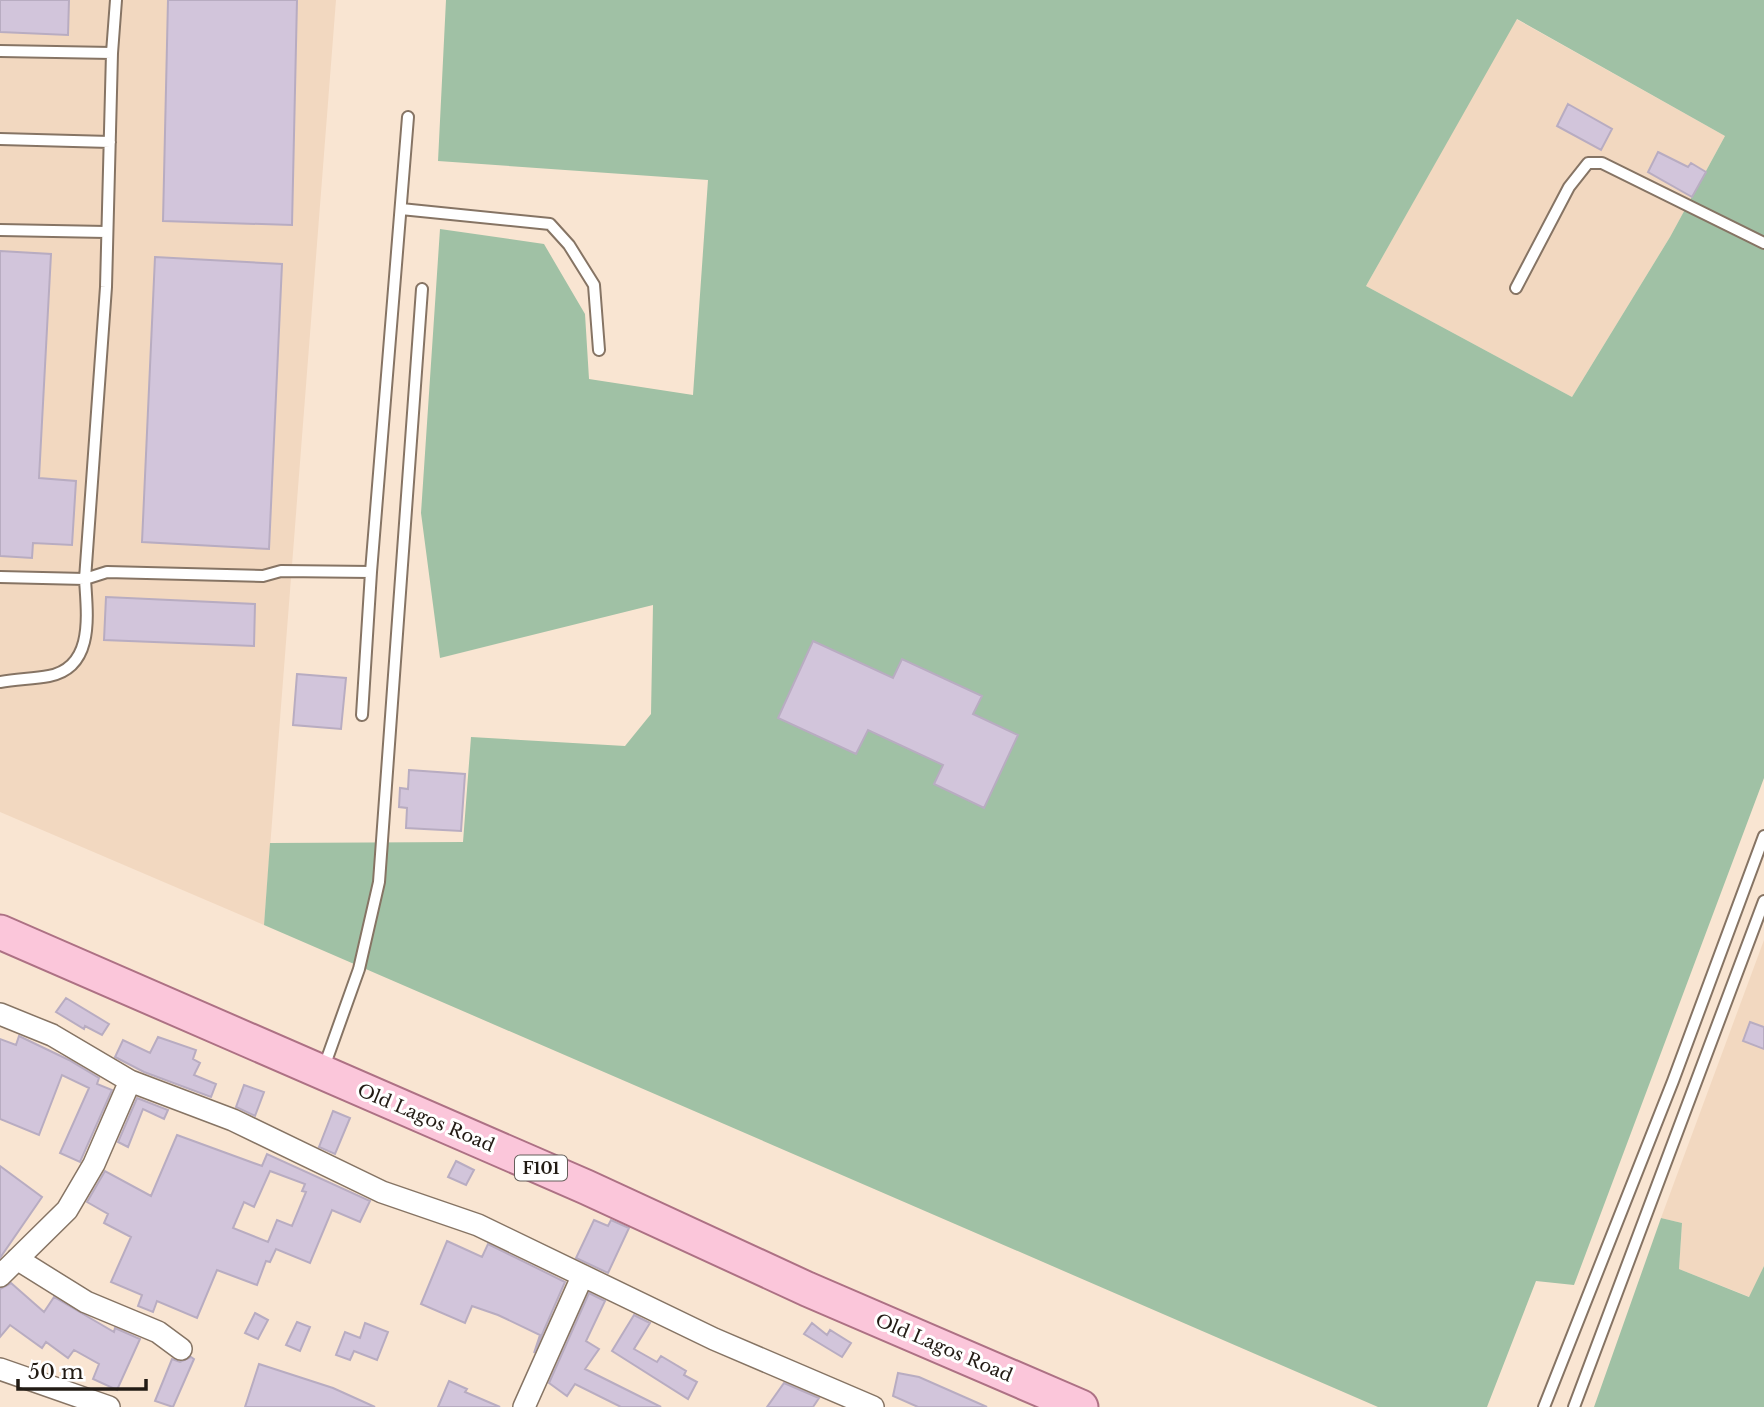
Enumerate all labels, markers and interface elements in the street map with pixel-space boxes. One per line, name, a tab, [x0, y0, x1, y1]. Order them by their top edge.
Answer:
street label: Old Lagos Road	[354, 1079, 498, 1157]
road number: F101	[515, 1156, 567, 1180]
street label: Old Lagos Road	[872, 1309, 1016, 1387]
scale bar	[18, 1348, 145, 1392]
text: 50 m	[28, 1359, 84, 1385]

